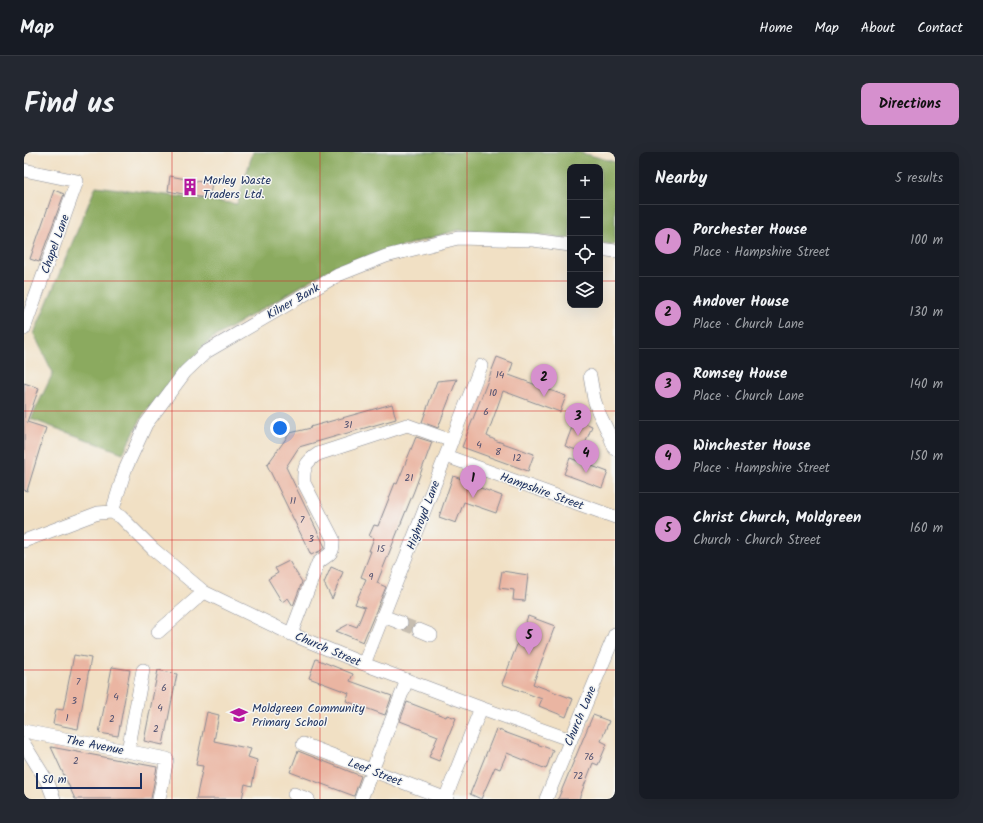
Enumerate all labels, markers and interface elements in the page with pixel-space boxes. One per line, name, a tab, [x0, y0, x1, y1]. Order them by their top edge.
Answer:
text: Map	[20, 13, 54, 43]
text: Home	[759, 17, 793, 39]
text: Map	[815, 17, 839, 39]
text: About	[861, 17, 895, 39]
text: Contact	[917, 17, 963, 39]
text: Find us	[24, 82, 115, 127]
button: Directions	[861, 83, 959, 125]
map controls	[567, 164, 603, 308]
button: +	[567, 164, 603, 200]
text: Nearby	[655, 165, 707, 192]
text: 5 results	[895, 168, 943, 189]
place label: Morley Waste Traders Ltd.	[203, 171, 271, 204]
building icon: Morley Waste Traders Ltd.	[180, 177, 200, 197]
button: −	[567, 200, 603, 236]
street label: Chapel Lane	[36, 211, 75, 277]
text: Porchester House	[693, 218, 807, 242]
text: 1	[666, 230, 670, 251]
text: 100 m	[910, 230, 943, 251]
button: locate	[567, 236, 603, 272]
text: Place · Hampshire Street	[693, 242, 830, 263]
button: layers	[567, 272, 603, 308]
street label: Kilner Bank	[263, 278, 324, 324]
text: Andover House	[693, 290, 789, 314]
text: 2	[664, 302, 672, 323]
text: 130 m	[909, 302, 943, 323]
text: Place · Church Lane	[693, 314, 804, 335]
text: Romsey House	[693, 362, 787, 386]
pin: 2	[531, 364, 557, 397]
house number: 14	[496, 367, 505, 383]
text: 3	[664, 374, 672, 395]
text: 140 m	[910, 374, 943, 395]
house number: 10	[489, 385, 497, 401]
text: Place · Church Lane	[693, 386, 804, 407]
pin: 3	[565, 403, 591, 436]
house number: 6	[483, 404, 489, 420]
house number: 31	[344, 417, 352, 433]
your location	[270, 418, 290, 438]
text: Winchester House	[693, 434, 811, 458]
house number: 4	[476, 437, 482, 453]
pin: 4	[573, 440, 599, 473]
house number: 8	[495, 444, 502, 460]
text: 4	[664, 446, 672, 467]
text: 150 m	[910, 446, 943, 467]
house number: 12	[513, 450, 522, 466]
text: Place · Hampshire Street	[693, 458, 830, 479]
pin: 1	[460, 465, 486, 498]
street label: Hampshire Street	[497, 467, 587, 516]
house number: 21	[405, 470, 413, 486]
street label: Highroyd Lane	[402, 477, 446, 553]
house number: 11	[290, 493, 296, 509]
text: Christ Church, Moldgreen	[693, 506, 861, 530]
house number: 7	[300, 512, 305, 528]
text: 5	[665, 518, 671, 539]
text: 160 m	[910, 518, 943, 539]
text: Church · Church Street	[693, 530, 821, 551]
house number: 3	[308, 531, 314, 547]
house number: 15	[377, 541, 386, 557]
house number: 9	[369, 569, 374, 585]
pin: 5	[516, 622, 542, 655]
street label: Church Street	[292, 627, 364, 672]
house number: 7	[76, 674, 81, 690]
house number: 6	[161, 680, 167, 696]
street label: Church Lane	[559, 683, 602, 749]
house number: 4	[113, 689, 119, 705]
house number: 3	[71, 693, 77, 709]
place label: Moldgreen Community Primary School	[252, 699, 365, 732]
house number: 4	[157, 700, 163, 716]
school or university icon: Moldgreen Community Primary School	[229, 705, 249, 725]
house number: 1	[65, 710, 69, 726]
house number: 2	[109, 711, 115, 727]
house number: 2	[153, 721, 159, 737]
street label: The Avenue	[64, 731, 126, 761]
house number: 76	[584, 749, 594, 765]
house number: 2	[73, 753, 79, 769]
street label: Leef Street	[345, 753, 405, 792]
house number: 72	[573, 768, 583, 784]
scale bar	[36, 771, 142, 790]
text: 50 m	[42, 771, 67, 789]

